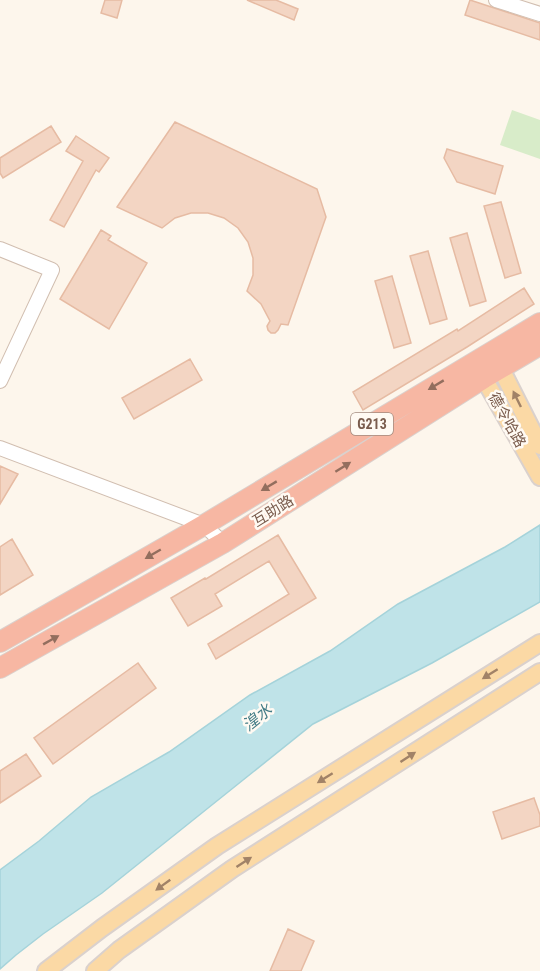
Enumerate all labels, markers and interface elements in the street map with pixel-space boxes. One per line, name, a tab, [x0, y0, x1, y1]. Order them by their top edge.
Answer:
one-way arrow	[428, 380, 444, 391]
street label: 德令哈路	[485, 389, 529, 451]
one-way arrow	[512, 390, 521, 407]
road number: G213	[351, 413, 393, 435]
one-way arrow	[335, 461, 352, 472]
one-way arrow	[260, 481, 277, 491]
street label: 互助路	[249, 491, 297, 531]
one-way arrow	[144, 549, 161, 559]
one-way arrow	[43, 635, 60, 645]
one-way arrow	[482, 669, 499, 680]
water label: 湟水	[239, 699, 276, 735]
one-way arrow	[400, 752, 416, 763]
one-way arrow	[317, 773, 334, 784]
one-way arrow	[235, 856, 251, 868]
one-way arrow	[155, 879, 171, 891]

